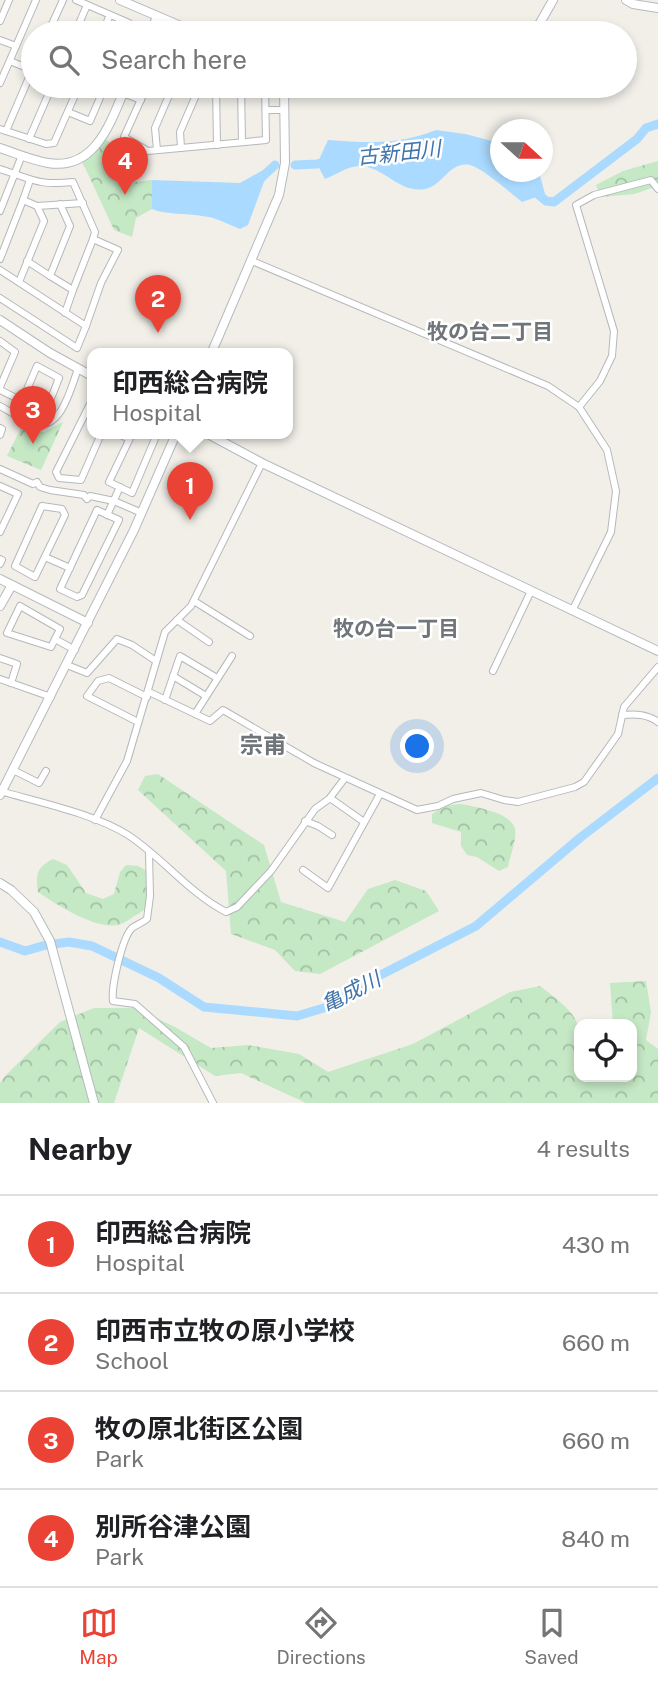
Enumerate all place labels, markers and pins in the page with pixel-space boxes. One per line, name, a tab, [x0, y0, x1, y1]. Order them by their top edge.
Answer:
pin: 4	[102, 137, 148, 195]
pin: 2	[135, 275, 181, 333]
pin: 3	[10, 386, 56, 444]
pin: 1	[167, 462, 213, 520]

